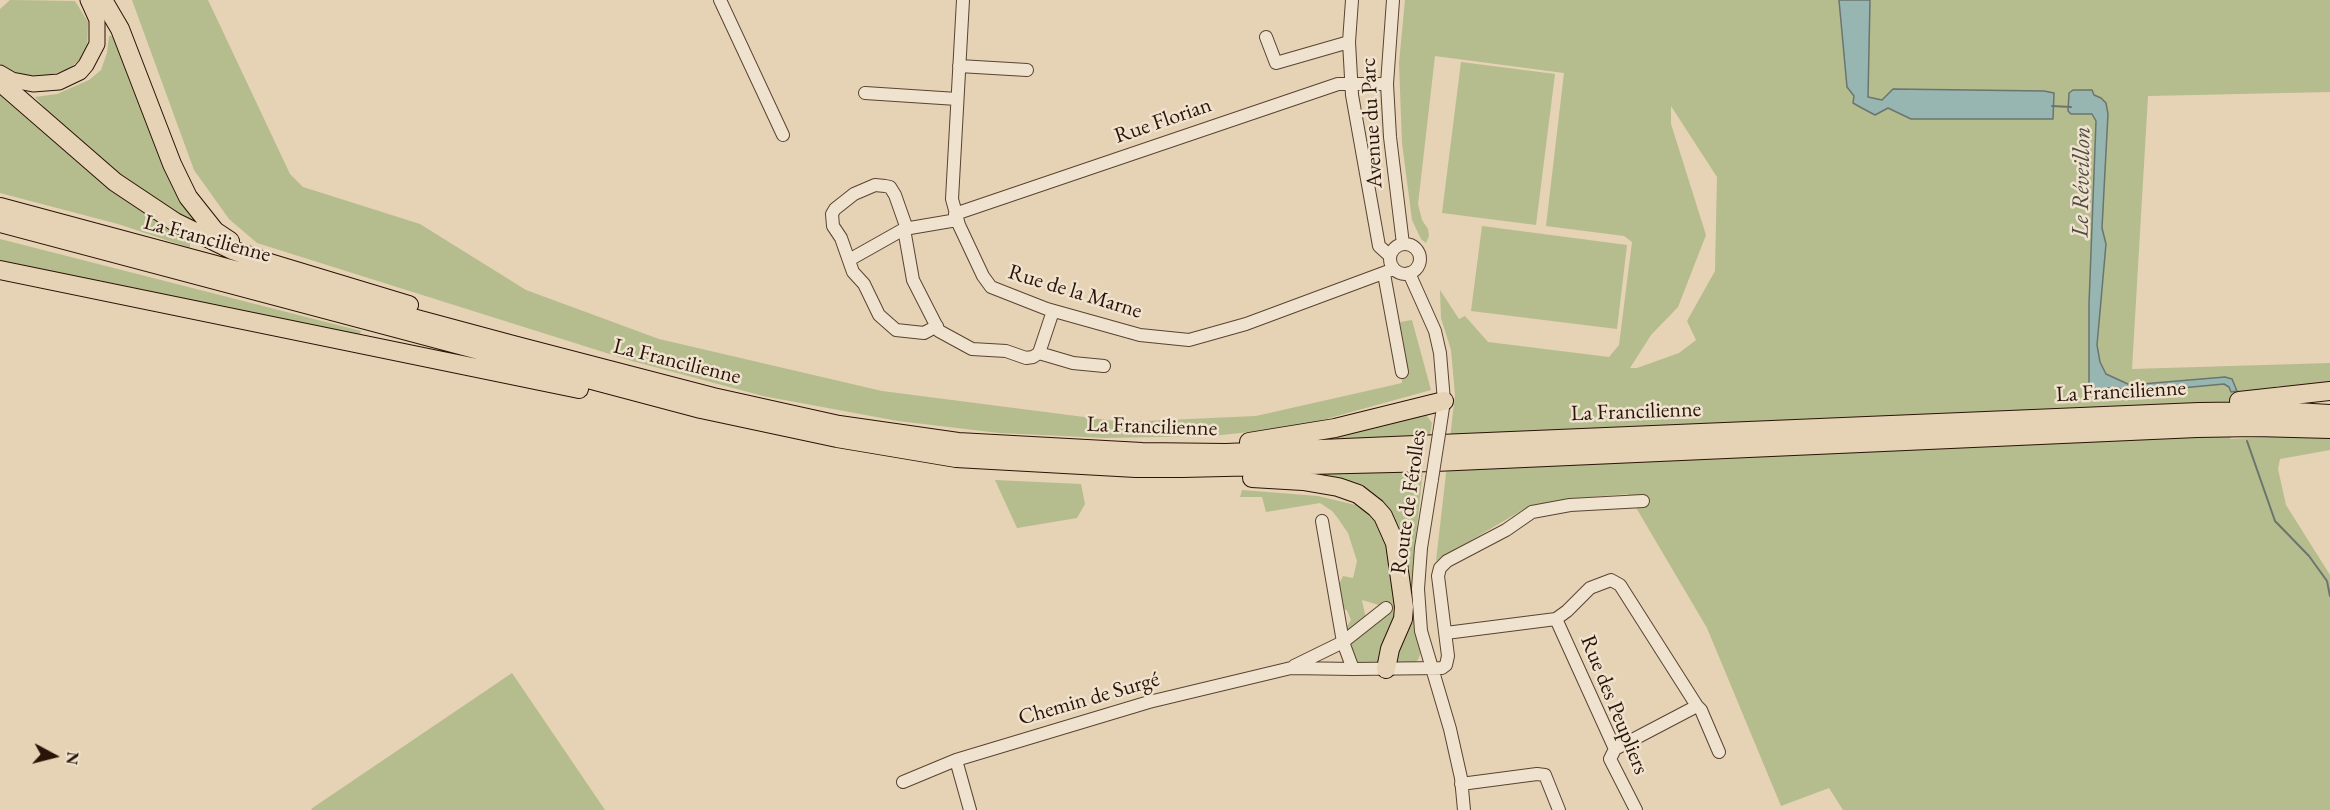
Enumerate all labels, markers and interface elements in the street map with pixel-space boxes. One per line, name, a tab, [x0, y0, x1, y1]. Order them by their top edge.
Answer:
street label: Avenue du Parc	[1355, 57, 1389, 189]
street label: Rue Florian	[1111, 92, 1215, 150]
water label: Le Réveillon	[2067, 126, 2097, 238]
street label: La Francilienne	[141, 209, 273, 269]
street label: Rue de la Marne	[1005, 259, 1145, 325]
street label: La Francilienne	[611, 333, 743, 391]
street label: La Francilienne	[2055, 375, 2187, 409]
street label: La Francilienne	[1570, 397, 1702, 427]
street label: La Francilienne	[1086, 412, 1218, 442]
street label: Route de Férolles	[1386, 428, 1432, 576]
street label: Rue des Peupliers	[1574, 632, 1654, 778]
street label: Chemin de Surgé	[1015, 666, 1163, 732]
north arrow	[24, 726, 84, 786]
text: N	[61, 751, 84, 766]

